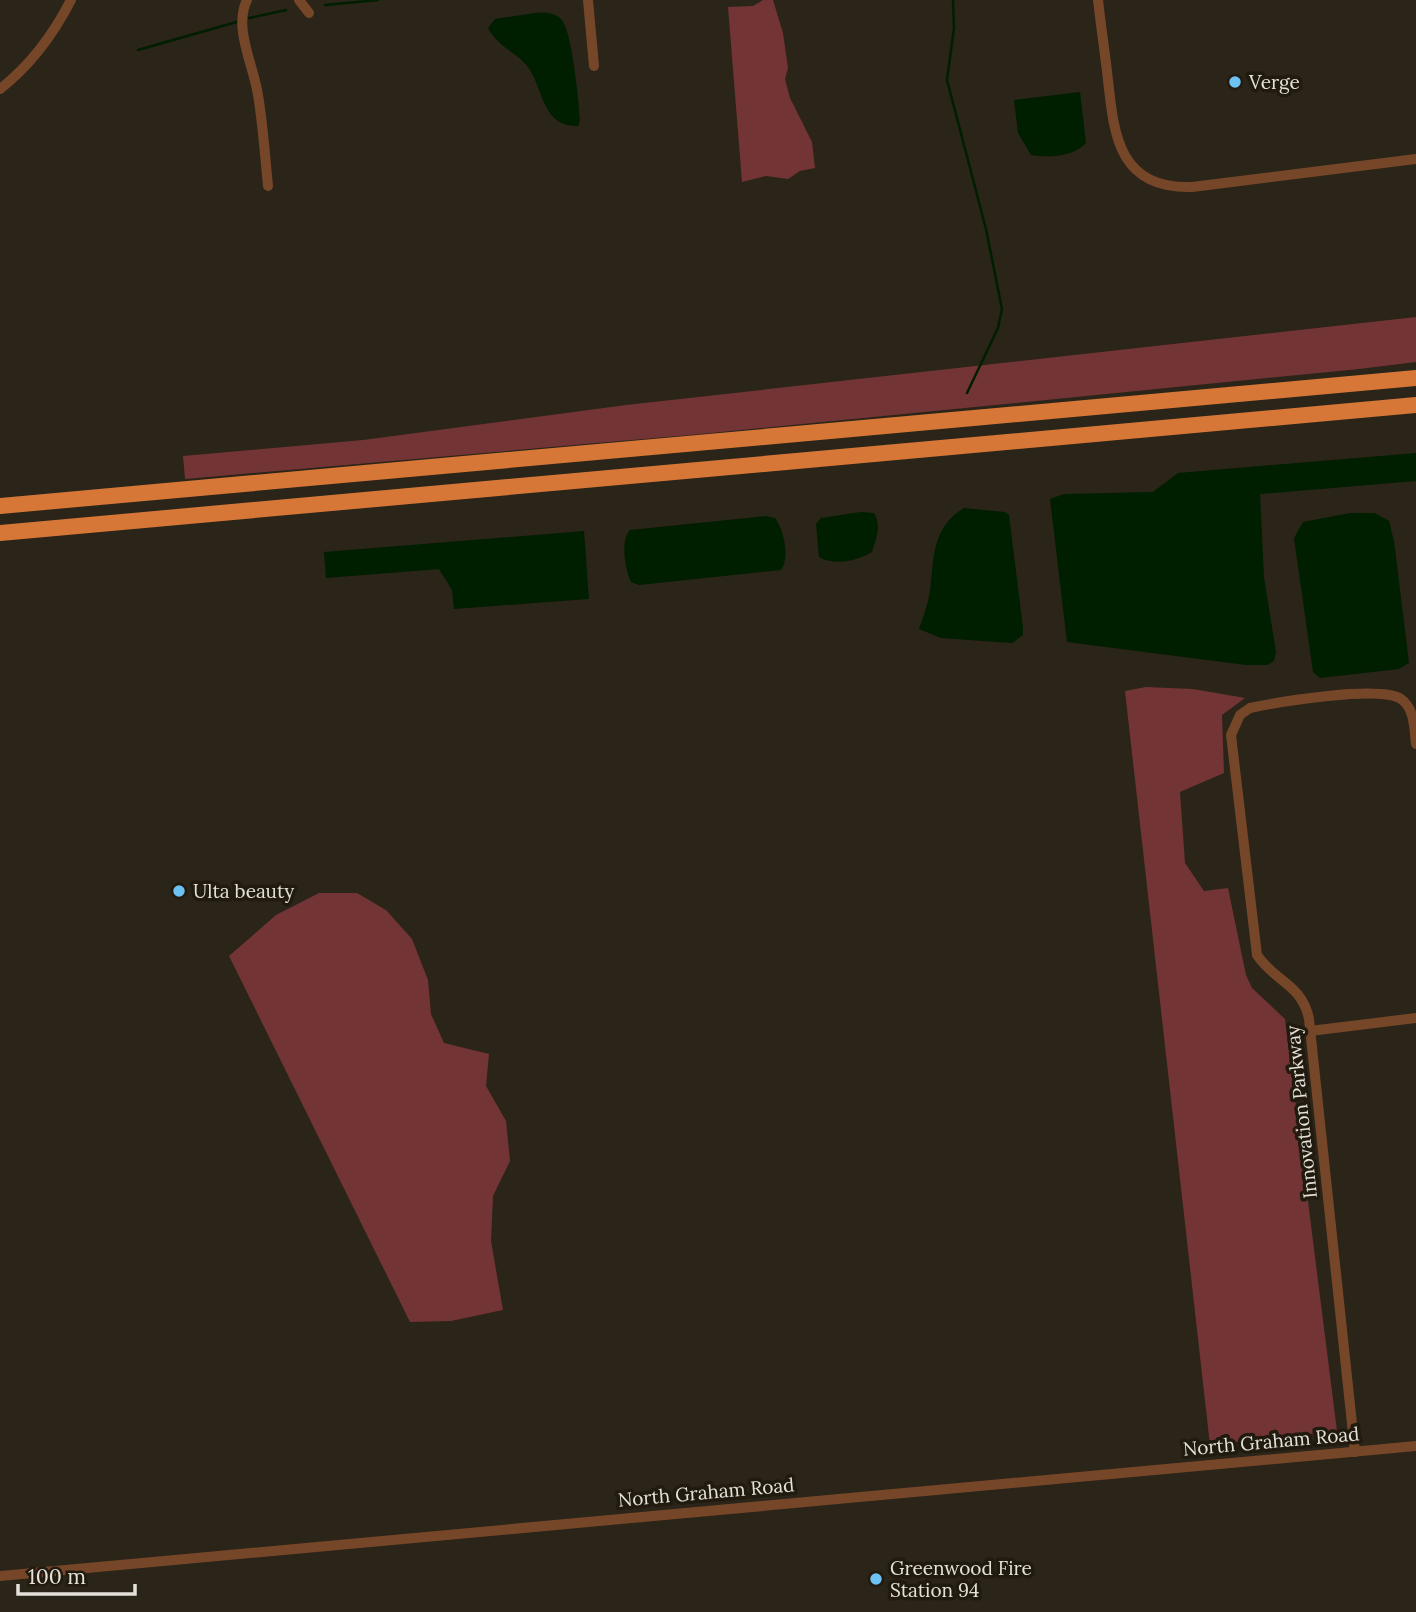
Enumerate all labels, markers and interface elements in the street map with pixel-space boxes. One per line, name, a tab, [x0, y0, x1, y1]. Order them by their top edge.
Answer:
place label: Verge	[1248, 70, 1300, 94]
marker: Verge	[1227, 74, 1243, 90]
place label: Ulta beauty	[193, 879, 294, 903]
marker: Ulta beauty	[171, 883, 187, 899]
street label: Innovation Parkway	[1280, 1024, 1322, 1200]
street label: North Graham Road	[1182, 1421, 1360, 1461]
street label: North Graham Road	[617, 1472, 795, 1512]
scale bar	[18, 1552, 135, 1596]
place label: Greenwood Fire Station 94	[890, 1556, 1032, 1602]
text: 100 m	[28, 1563, 86, 1590]
marker: Greenwood Fire Station 94	[868, 1571, 884, 1587]

